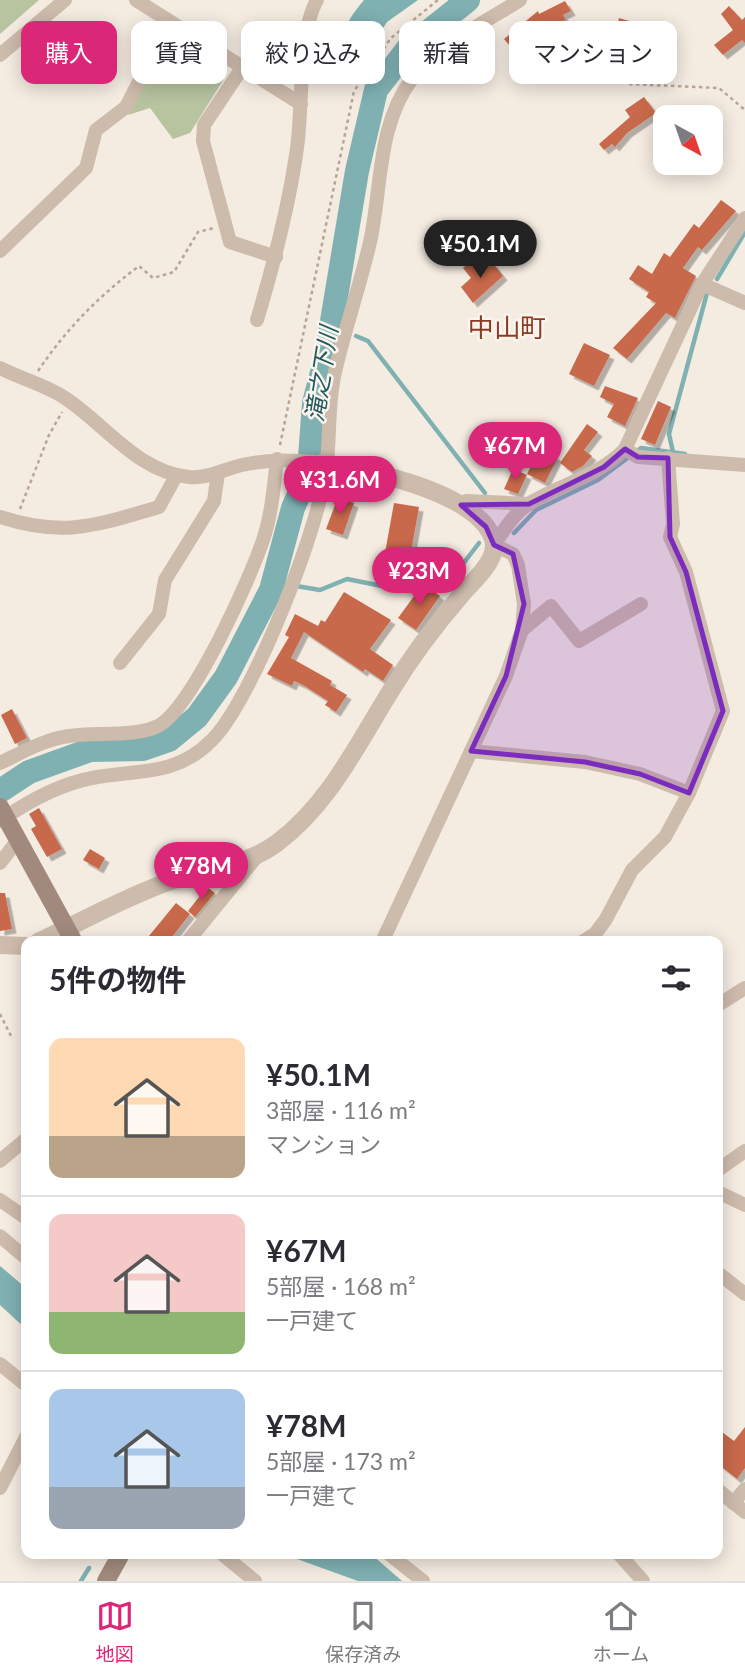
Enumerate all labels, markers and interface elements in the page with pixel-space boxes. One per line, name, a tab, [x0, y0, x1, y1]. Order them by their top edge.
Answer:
chip: 購入	[21, 21, 117, 84]
chip: 賃貸	[131, 21, 227, 84]
chip: 絞り込み	[241, 21, 385, 84]
chip: 新着	[399, 21, 495, 84]
chip: マンション	[509, 21, 677, 84]
north arrow	[653, 105, 723, 175]
map controls	[653, 105, 723, 175]
pin: ¥50.1M	[423, 220, 537, 280]
text: ¥50.1M	[440, 229, 520, 257]
district label: 中山町	[468, 311, 546, 343]
water label: 滝之下川	[299, 321, 343, 423]
pin: ¥67M	[474, 422, 556, 482]
text: ¥67M	[484, 431, 546, 459]
pin: ¥31.6M	[283, 456, 397, 516]
text: ¥31.6M	[300, 465, 380, 493]
pin: ¥23M	[378, 548, 460, 607]
text: ¥23M	[388, 556, 450, 584]
pin: ¥78M	[160, 842, 242, 902]
text: ¥78M	[170, 851, 232, 879]
icon: filters	[657, 959, 695, 997]
text: 5件の物件	[49, 961, 186, 997]
text: ¥50.1M	[266, 1056, 371, 1092]
icon: home	[105, 1066, 189, 1150]
text: 3部屋 · 116 m²	[266, 1096, 416, 1124]
text: マンション	[266, 1130, 381, 1158]
text: ¥67M	[266, 1232, 347, 1268]
icon: home	[105, 1242, 189, 1326]
text: 5部屋 · 168 m²	[266, 1272, 416, 1300]
text: 一戸建て	[266, 1306, 358, 1334]
text: ¥78M	[266, 1407, 347, 1443]
icon: home	[105, 1417, 189, 1501]
text: 5部屋 · 173 m²	[266, 1447, 416, 1475]
text: 一戸建て	[266, 1481, 358, 1509]
tab: 地図	[96, 1597, 134, 1666]
tab: 保存済み	[325, 1597, 401, 1666]
tab: ホーム	[593, 1597, 649, 1666]

